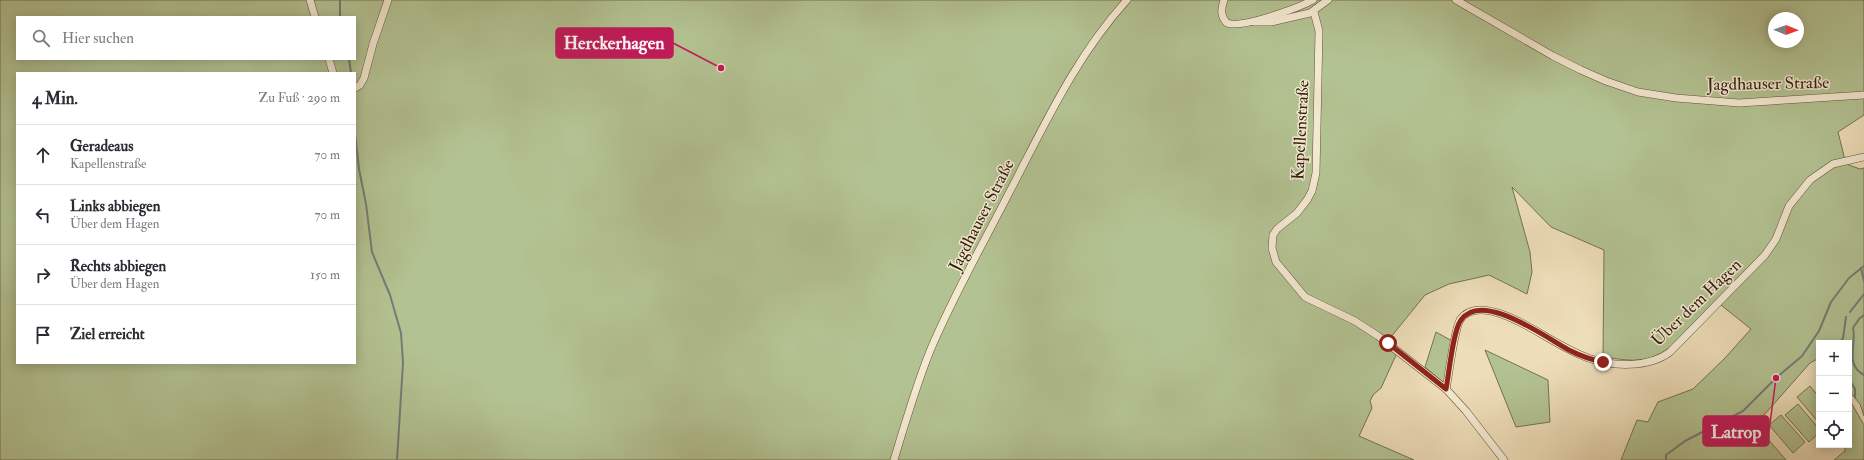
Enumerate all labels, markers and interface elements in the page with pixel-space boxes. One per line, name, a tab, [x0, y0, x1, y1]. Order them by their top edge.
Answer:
north arrow	[1768, 12, 1804, 48]
search box	[16, 16, 356, 60]
icon: search	[30, 27, 52, 49]
callout: Herckerhagen	[556, 28, 673, 58]
text: Hier suchen	[62, 29, 134, 48]
text: Herckerhagen	[564, 32, 665, 55]
street label: Jagdhauser Straße	[1706, 72, 1829, 96]
street label: Kapellenstraße	[1287, 80, 1315, 181]
text: 4 Min.	[32, 88, 78, 109]
text: Zu Fuß · 290 m	[258, 90, 340, 106]
text: Geradeaus	[70, 137, 133, 156]
icon: ahead	[32, 144, 54, 166]
text: 70 m	[315, 147, 340, 163]
text: Kapellenstraße	[70, 156, 147, 172]
street label: Jagdhauser Straße	[944, 156, 1019, 276]
text: Links abbiegen	[70, 197, 160, 216]
icon: left	[32, 204, 54, 226]
text: 70 m	[315, 207, 340, 223]
text: Über dem Hagen	[70, 216, 159, 232]
street label: Über dem Hagen	[1647, 254, 1746, 351]
text: Rechts abbiegen	[70, 257, 166, 276]
icon: right	[32, 264, 54, 286]
text: 150 m	[310, 267, 340, 283]
text: Über dem Hagen	[70, 276, 159, 292]
icon: arrive	[32, 324, 54, 346]
text: Ziel erreicht	[70, 325, 145, 344]
route start	[1379, 334, 1397, 352]
map controls	[1816, 340, 1852, 448]
button: +	[1816, 340, 1852, 376]
route end	[1594, 353, 1612, 371]
button: −	[1816, 376, 1852, 412]
button: locate	[1816, 412, 1852, 448]
callout: Latrop	[1703, 416, 1769, 446]
text: Latrop	[1711, 421, 1761, 444]

